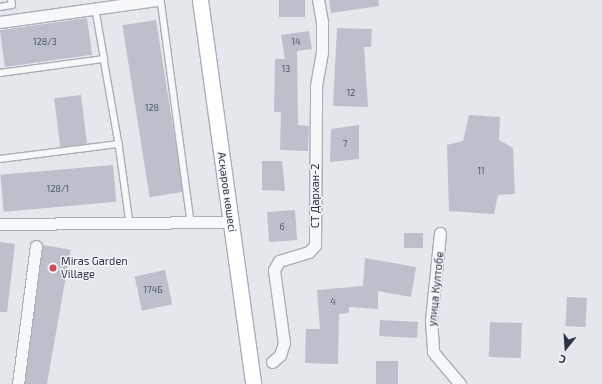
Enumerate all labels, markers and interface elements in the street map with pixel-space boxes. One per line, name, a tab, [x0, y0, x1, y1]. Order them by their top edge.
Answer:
house number: 128/3	[33, 37, 57, 47]
house number: 14	[291, 37, 301, 47]
house number: 13	[282, 64, 290, 74]
house number: 12	[347, 88, 355, 98]
house number: 128	[145, 103, 159, 113]
house number: 7	[343, 139, 347, 149]
street label: Асқаров көшесі	[215, 151, 239, 233]
street label: СТ Дархан-2	[308, 164, 322, 228]
house number: 11	[477, 166, 485, 176]
house number: 128/1	[47, 184, 69, 194]
house number: 6	[279, 222, 285, 232]
street label: улица Култобе	[426, 251, 446, 327]
place label: Miras Garden Village	[61, 255, 128, 281]
marker: Miras Garden Village	[48, 263, 58, 273]
house number: 174Б	[143, 285, 163, 295]
house number: 4	[330, 297, 336, 307]
north arrow	[546, 328, 586, 368]
text: С	[557, 353, 567, 367]

